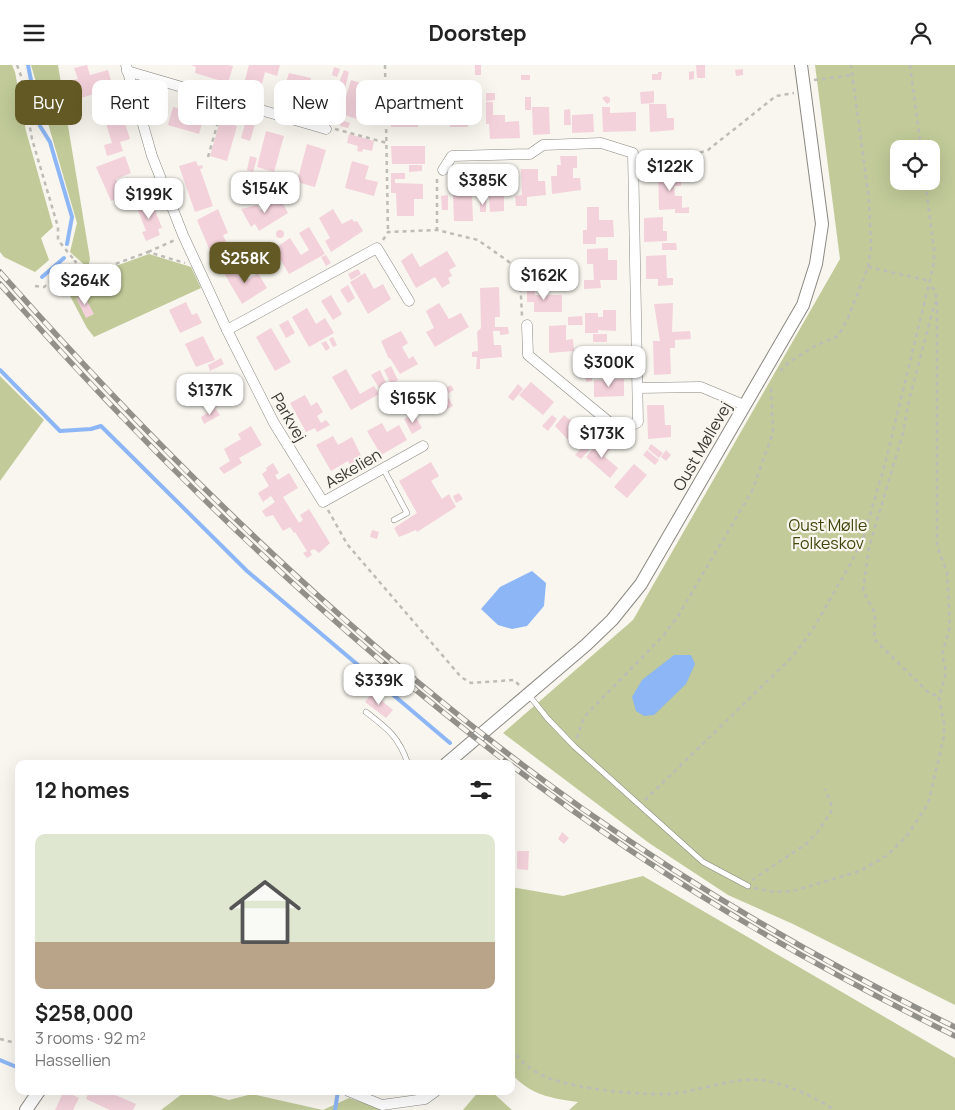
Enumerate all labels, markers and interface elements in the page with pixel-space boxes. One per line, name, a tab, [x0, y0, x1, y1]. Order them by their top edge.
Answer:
text: Doorstep	[428, 18, 527, 48]
icon: menu	[20, 19, 48, 47]
icon: person	[907, 19, 935, 47]
chip: Buy	[15, 80, 82, 125]
chip: Rent	[92, 80, 168, 125]
chip: Filters	[178, 80, 264, 125]
chip: New	[274, 80, 346, 125]
chip: Apartment	[356, 80, 482, 125]
map controls	[890, 140, 940, 190]
button: locate	[890, 140, 940, 190]
pin: $122K	[635, 149, 705, 192]
text: $122K	[647, 155, 693, 177]
pin: $385K	[448, 163, 518, 206]
text: $385K	[459, 169, 507, 191]
pin: $154K	[230, 171, 300, 214]
pin: $199K	[114, 177, 184, 220]
text: $154K	[242, 177, 288, 199]
text: $199K	[125, 183, 173, 205]
pin: $258K	[210, 241, 280, 284]
text: $258K	[220, 247, 270, 269]
pin: $162K	[509, 259, 579, 301]
pin: $264K	[50, 263, 120, 306]
text: $162K	[521, 264, 567, 286]
text: $264K	[60, 269, 110, 291]
pin: $300K	[574, 345, 644, 388]
text: $300K	[584, 351, 634, 373]
pin: $137K	[175, 373, 245, 416]
text: $137K	[187, 379, 233, 401]
pin: $165K	[378, 381, 448, 424]
text: $165K	[390, 387, 436, 409]
street label: Parkvej	[266, 389, 312, 445]
street label: Oust Møllevej	[668, 397, 736, 495]
pin: $173K	[567, 417, 637, 459]
text: $173K	[579, 422, 625, 444]
street label: Askelien	[321, 443, 385, 493]
park label: Oust Mølle Folkeskov	[789, 514, 867, 554]
pin: $339K	[344, 663, 414, 706]
text: $339K	[355, 669, 403, 691]
text: 12 homes	[35, 776, 130, 804]
icon: filters	[467, 776, 495, 804]
icon: home	[220, 867, 310, 957]
text: $258,000	[35, 999, 134, 1027]
text: 3 rooms · 92 m²	[35, 1027, 146, 1049]
text: Hassellien	[35, 1049, 111, 1071]

